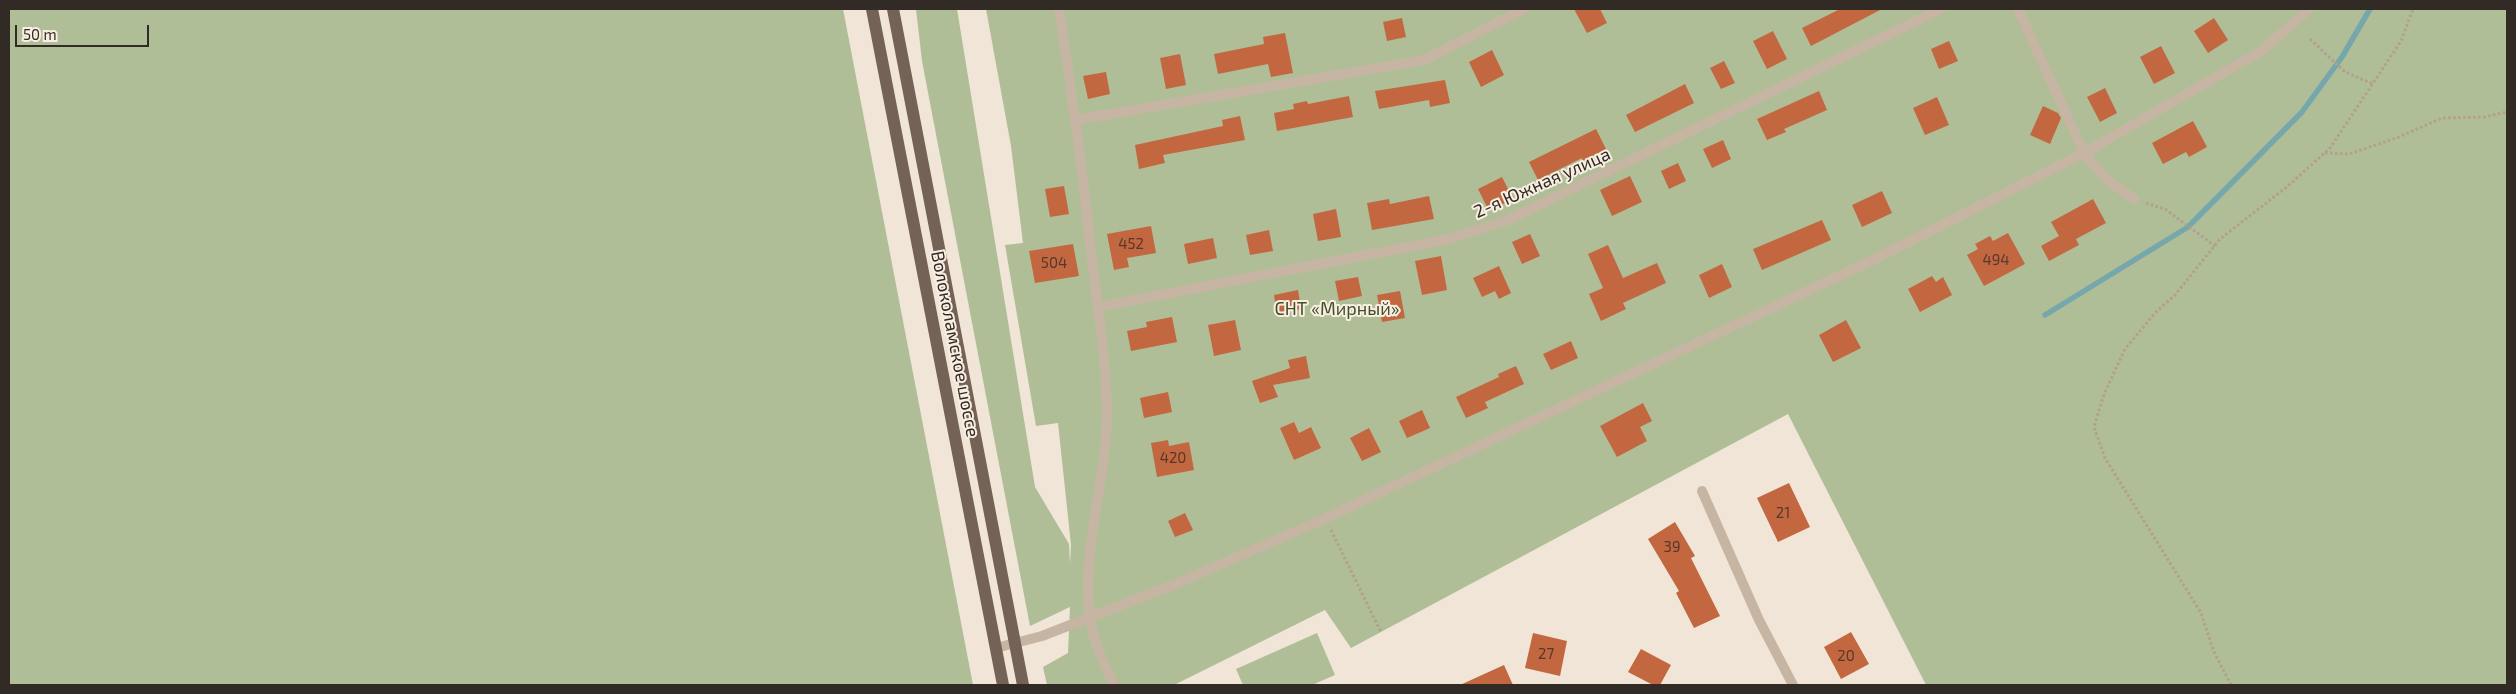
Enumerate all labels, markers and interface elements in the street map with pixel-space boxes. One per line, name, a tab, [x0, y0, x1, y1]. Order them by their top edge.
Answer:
scale bar	[18, 15, 151, 47]
text: 50 m	[23, 25, 57, 43]
street label: 2-я Южная улица	[1470, 143, 1614, 223]
house number: 452	[1118, 235, 1144, 253]
street label: Волоколамское шоссе	[926, 249, 984, 439]
house number: 494	[1982, 251, 2010, 269]
house number: 504	[1041, 254, 1067, 272]
park label: СНТ «Мирный»	[1274, 298, 1400, 320]
house number: 420	[1160, 449, 1186, 467]
house number: 21	[1776, 504, 1790, 522]
house number: 39	[1664, 538, 1680, 556]
house number: 27	[1538, 645, 1554, 663]
house number: 20	[1837, 647, 1855, 665]

